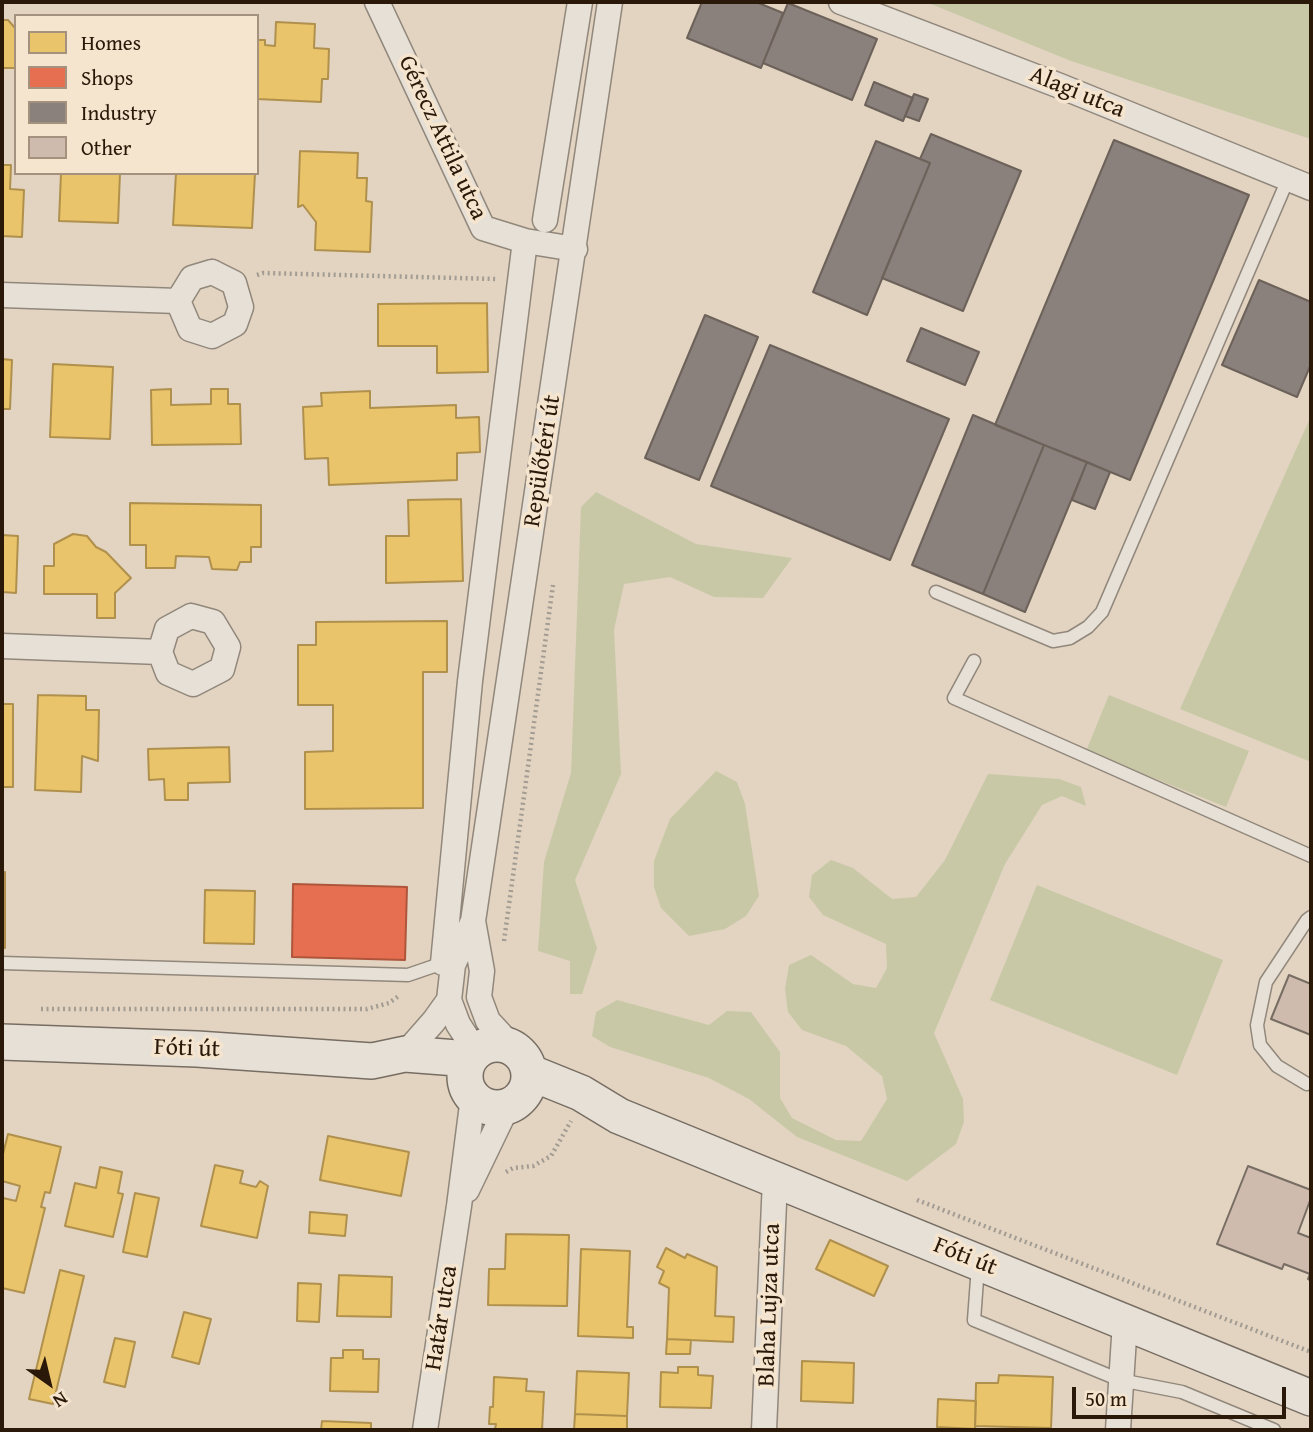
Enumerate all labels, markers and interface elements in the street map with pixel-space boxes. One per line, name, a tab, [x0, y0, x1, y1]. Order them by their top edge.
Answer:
legend	[14, 14, 259, 175]
text: Homes	[81, 27, 141, 58]
street label: Gérecz Attila utca	[391, 51, 493, 225]
street label: Alagi utca	[1025, 61, 1129, 125]
text: Shops	[81, 62, 133, 93]
text: Industry	[81, 97, 157, 128]
text: Other	[81, 132, 131, 163]
street label: Repülőtéri út	[518, 393, 568, 529]
street label: Fóti út	[154, 1033, 220, 1065]
street label: Blaha Lujza utca	[753, 1223, 787, 1387]
street label: Fóti út	[929, 1231, 1001, 1283]
street label: Határ utca	[420, 1264, 464, 1372]
north arrow	[14, 1348, 84, 1418]
scale bar	[1075, 1372, 1288, 1416]
text: 50 m	[1085, 1383, 1127, 1414]
text: N	[48, 1385, 74, 1416]

